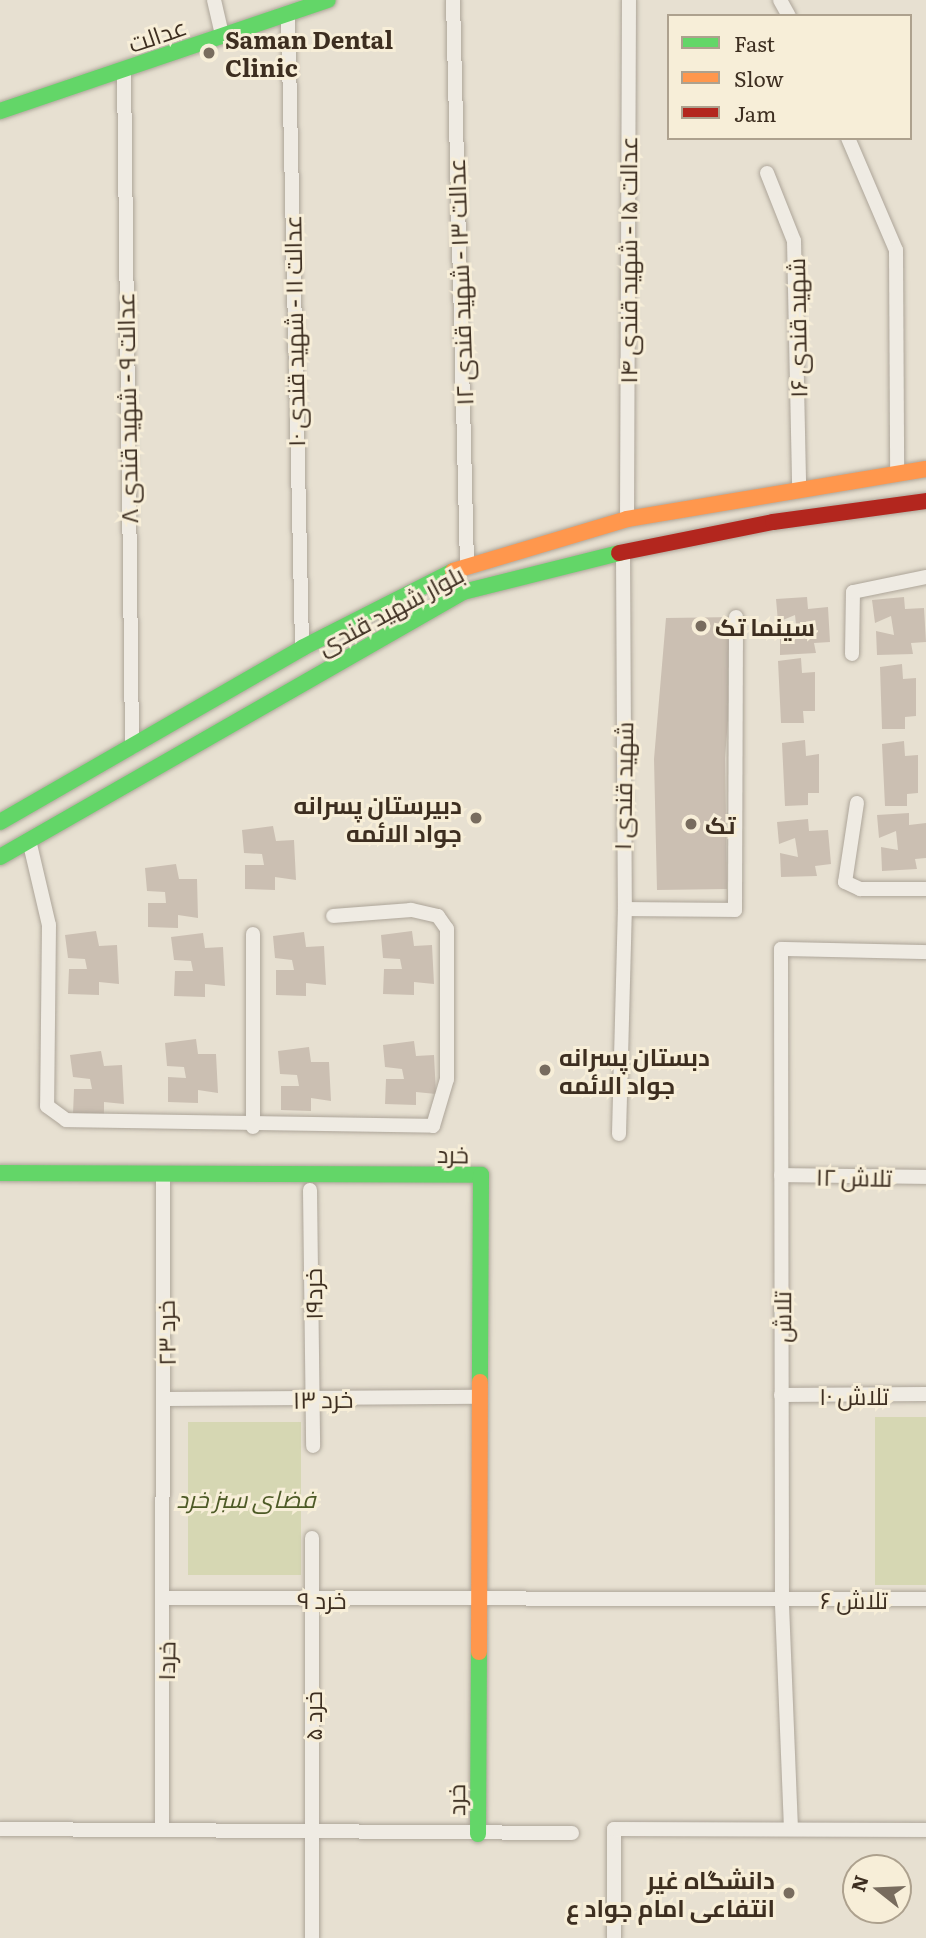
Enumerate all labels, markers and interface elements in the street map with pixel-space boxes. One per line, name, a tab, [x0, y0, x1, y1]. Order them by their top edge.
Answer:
street label: عدالت	[124, 11, 190, 57]
legend	[667, 14, 912, 140]
place label: Saman Dental Clinic	[225, 25, 393, 81]
text: Fast	[734, 27, 775, 58]
marker: Saman Dental Clinic	[199, 43, 219, 63]
text: Slow	[734, 62, 784, 93]
text: Jam	[734, 97, 776, 128]
street label: عدالت ۱۵ - شهید قندی ۱۴	[613, 136, 641, 384]
street label: عدالت ۱۳ - شهید قندی ۱۲	[440, 158, 478, 406]
street label: عدالت ۱۱ - شهید قندی ۱۰	[277, 215, 309, 447]
street label: شهید قندی ۱۶	[780, 258, 812, 398]
street label: عدالت ۹ - شهید قندی ۸	[110, 292, 142, 524]
street label: بلوار شهید قندی	[312, 558, 468, 660]
place label: سینما تک	[715, 612, 815, 640]
marker: سینما تک	[693, 618, 709, 634]
street label: شهيد قندی ۱	[606, 721, 638, 851]
place label: دبیرستان پسرانه جواد الائمه	[293, 790, 462, 846]
marker: دبیرستان پسرانه جواد الائمه	[468, 810, 484, 826]
place label: تک	[705, 810, 735, 838]
marker: تک	[683, 816, 699, 832]
place label: دبستان پسرانه جواد الائمه	[559, 1042, 710, 1098]
marker: دبستان پسرانه جواد الائمه	[537, 1062, 553, 1078]
street label: خرد	[437, 1138, 469, 1168]
street label: تلاش ۱۲	[816, 1161, 892, 1191]
street label: خرد۱۹	[297, 1268, 327, 1320]
street label: تلاش	[767, 1291, 795, 1343]
street label: خرد ۲۳	[150, 1300, 180, 1366]
street label: تلاش ۱۰	[819, 1381, 889, 1409]
street label: خرد ۱۳	[292, 1383, 354, 1413]
park label: فضای سبز خرد	[177, 1484, 315, 1512]
street label: خرد ۹	[297, 1585, 347, 1613]
street label: تلاش ۶	[820, 1585, 888, 1613]
street label: خرد۱	[150, 1641, 180, 1681]
street label: خرد ۵	[298, 1691, 326, 1741]
street label: خرد	[441, 1784, 469, 1816]
north arrow	[842, 1854, 912, 1924]
place label: دانشگاه غیر انتفاعی امام جواد ع	[566, 1865, 775, 1921]
text: N	[843, 1871, 875, 1895]
marker: دانشگاه غیر انتفاعی امام جواد ع	[781, 1885, 797, 1901]

